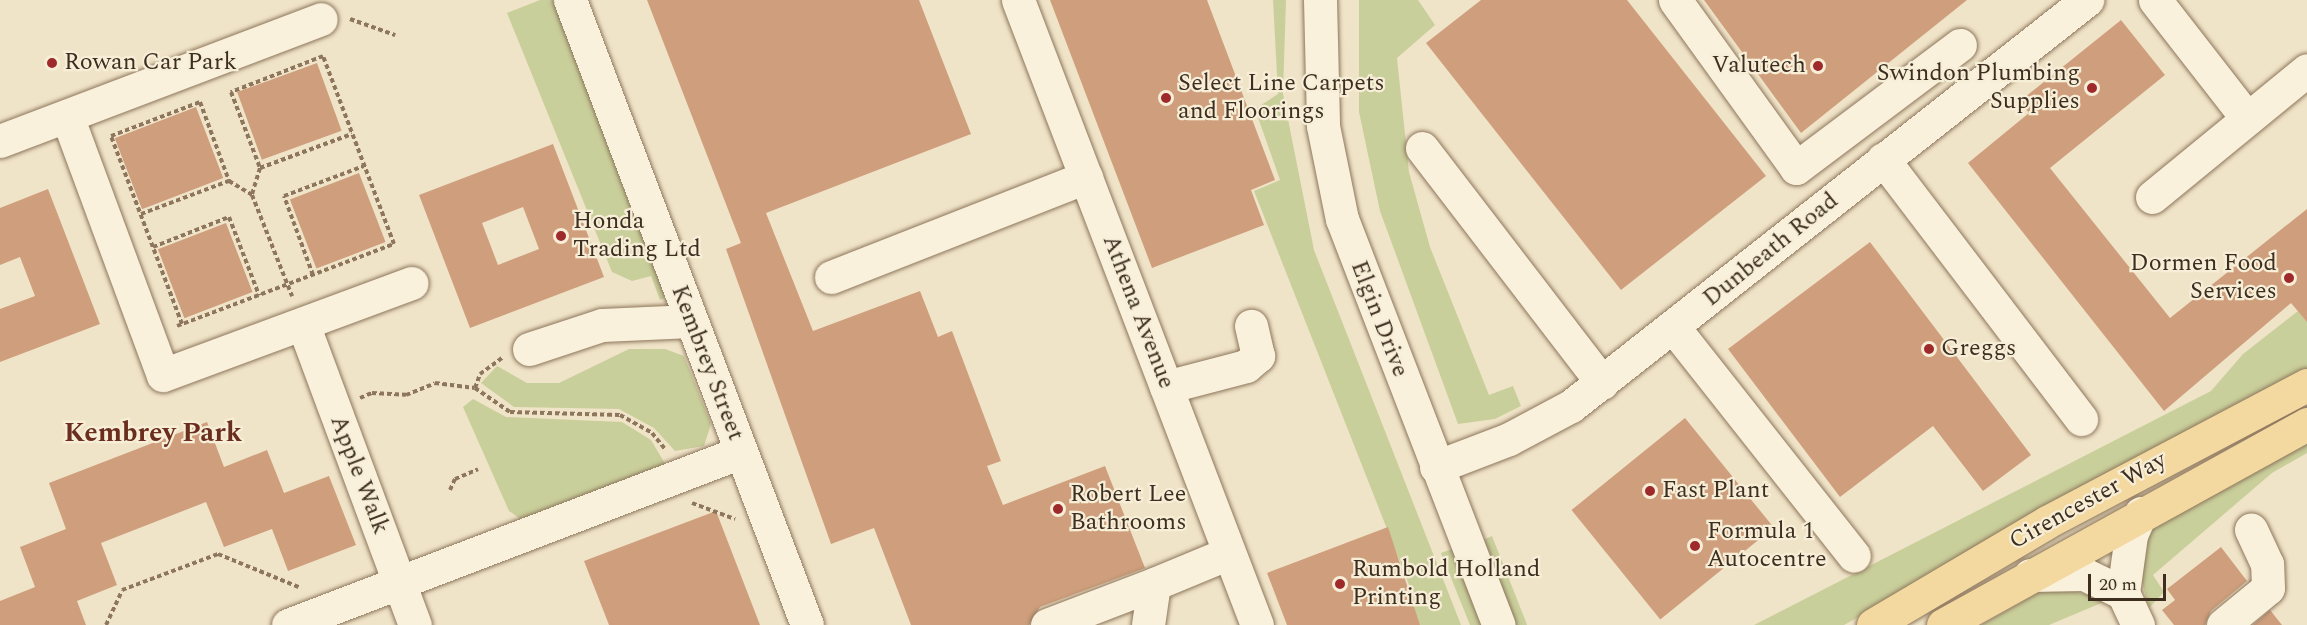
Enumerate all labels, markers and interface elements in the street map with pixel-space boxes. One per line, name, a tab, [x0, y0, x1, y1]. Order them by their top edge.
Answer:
place label: Rowan Car Park	[64, 49, 237, 77]
place label: Valutech	[1712, 52, 1806, 80]
marker: Rowan Car Park	[45, 56, 59, 70]
marker: Valutech	[1811, 59, 1825, 73]
place label: Swindon Plumbing Supplies	[1877, 60, 2080, 116]
place label: Select Line Carpets and Floorings	[1178, 70, 1385, 126]
marker: Swindon Plumbing Supplies	[2085, 81, 2099, 95]
marker: Select Line Carpets and Floorings	[1159, 91, 1173, 105]
street label: Dunbeath Road	[1698, 187, 1844, 313]
place label: Honda Trading Ltd	[573, 208, 701, 264]
marker: Honda Trading Ltd	[554, 229, 568, 243]
street label: Athena Avenue	[1095, 231, 1181, 393]
place label: Dormen Food Services	[2130, 250, 2277, 306]
street label: Elgin Drive	[1344, 257, 1414, 381]
marker: Dormen Food Services	[2282, 271, 2296, 285]
street label: Kembrey Street	[664, 281, 750, 445]
place label: Greggs	[1941, 335, 2016, 363]
marker: Greggs	[1922, 342, 1936, 356]
street label: Apple Walk	[323, 411, 395, 539]
district label: Kembrey Park	[64, 418, 242, 450]
street label: Cirencester Way	[2004, 446, 2172, 556]
place label: Fast Plant	[1662, 477, 1769, 505]
place label: Robert Lee Bathrooms	[1070, 481, 1187, 537]
marker: Fast Plant	[1643, 484, 1657, 498]
marker: Robert Lee Bathrooms	[1051, 502, 1065, 516]
place label: Formula 1 Autocentre	[1707, 518, 1827, 574]
marker: Formula 1 Autocentre	[1688, 539, 1702, 553]
place label: Rumbold Holland Printing	[1352, 556, 1540, 612]
scale bar	[2091, 562, 2169, 600]
text: 20 m	[2099, 571, 2137, 598]
marker: Rumbold Holland Printing	[1333, 577, 1347, 591]

